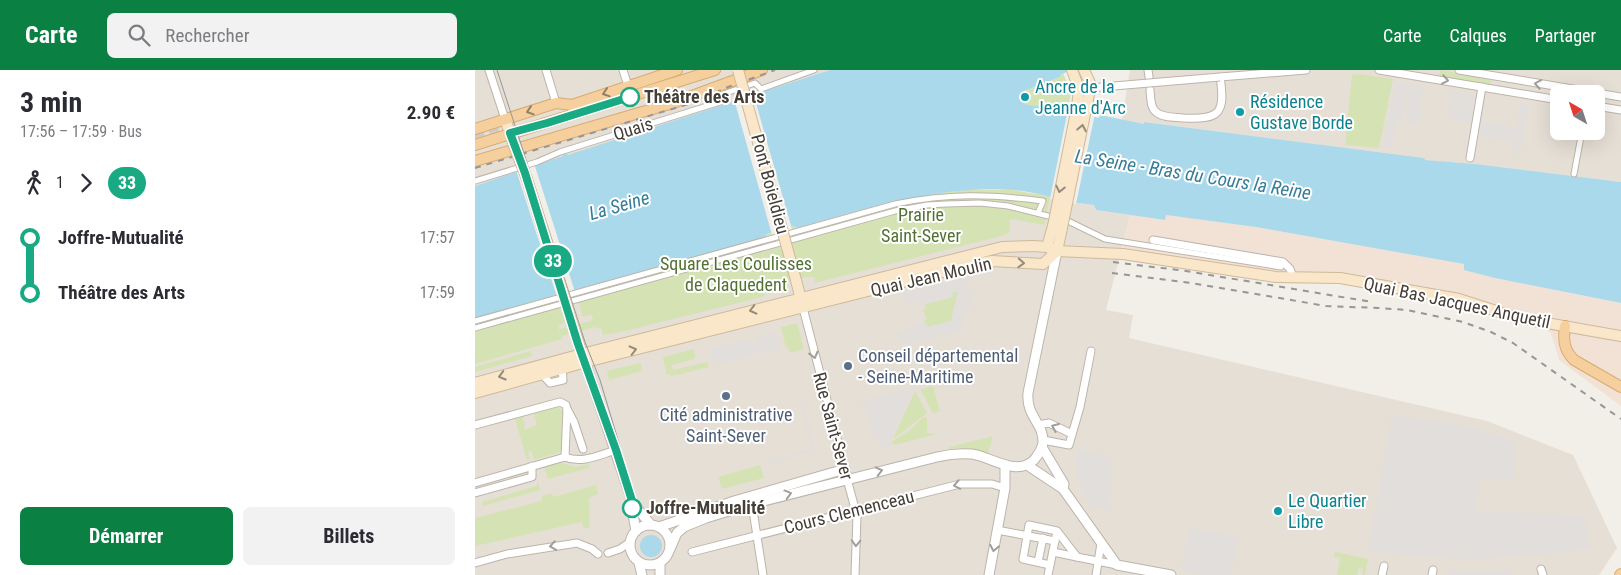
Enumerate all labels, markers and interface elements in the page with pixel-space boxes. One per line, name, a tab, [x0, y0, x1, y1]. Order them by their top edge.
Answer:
search box	[107, 13, 457, 58]
text: Carte	[25, 21, 77, 49]
icon: search	[125, 21, 153, 49]
text: Rechercher	[165, 24, 249, 47]
text: Carte	[1383, 25, 1422, 46]
text: Calques	[1450, 25, 1507, 46]
text: Partager	[1535, 25, 1596, 46]
one-way arrow	[1440, 75, 1449, 85]
place label: Ancre de la Jeanne d'Arc	[1035, 76, 1126, 118]
one-way arrow	[1534, 79, 1543, 89]
north arrow	[1550, 85, 1605, 140]
map controls	[1550, 85, 1605, 140]
text: 3 min	[20, 86, 82, 119]
place label: Théâtre des Arts	[644, 86, 765, 107]
marker: Théâtre des Arts	[620, 87, 640, 107]
one-way arrow	[603, 88, 611, 98]
marker: Ancre de la Jeanne d'Arc	[1019, 91, 1031, 103]
place label: Résidence Gustave Borde	[1250, 91, 1353, 133]
text: 2.90 €	[407, 101, 455, 124]
one-way arrow	[527, 106, 535, 116]
marker: Résidence Gustave Borde	[1234, 106, 1246, 118]
street label: Quais	[610, 113, 655, 144]
text: 17:56 – 17:59 · Bus	[20, 122, 142, 141]
one-way arrow	[1076, 124, 1087, 133]
street label: Pont Boieldieu	[747, 131, 794, 236]
water label: La Seine - Bras du Cours la Reine	[1073, 144, 1313, 205]
icon: walk	[20, 169, 48, 197]
icon: forward	[72, 169, 100, 197]
text: 33	[118, 172, 136, 193]
text: 1	[56, 173, 64, 192]
one-way arrow	[1055, 184, 1066, 193]
water label: La Seine	[586, 186, 652, 225]
park label: Prairie Saint-Sever	[881, 204, 961, 246]
text: Joffre-Mutualité	[58, 226, 184, 249]
text: 17:57	[420, 228, 455, 247]
line badge: 33	[531, 245, 575, 277]
text: 33	[544, 250, 562, 271]
street label: Quai Jean Moulin	[868, 252, 993, 301]
park label: Square Les Coulisses de Claquedent	[660, 253, 812, 295]
one-way arrow	[1017, 257, 1025, 268]
street label: Quai Bas Jacques Anquetil	[1362, 272, 1552, 333]
text: Théâtre des Arts	[58, 281, 185, 304]
text: 17:59	[420, 283, 455, 302]
one-way arrow	[749, 304, 758, 315]
one-way arrow	[628, 345, 637, 356]
place label: Conseil départemental - Seine-Maritime	[858, 345, 1018, 387]
one-way arrow	[808, 351, 819, 359]
marker: Conseil départemental - Seine-Maritime	[842, 360, 854, 372]
one-way arrow	[497, 370, 506, 381]
street label: Rue Saint-Sever	[809, 370, 858, 482]
marker: Cité administrative Saint-Sever	[720, 390, 732, 402]
place label: Cité administrative Saint-Sever	[659, 404, 793, 446]
one-way arrow	[1051, 422, 1060, 433]
one-way arrow	[875, 466, 884, 477]
one-way arrow	[953, 479, 962, 490]
street label: Cours Clemenceau	[782, 485, 916, 538]
one-way arrow	[784, 489, 793, 500]
place label: Le Quartier Libre	[1288, 490, 1367, 532]
place label: Joffre-Mutualité	[646, 497, 765, 518]
marker: Joffre-Mutualité	[622, 498, 642, 518]
marker: Le Quartier Libre	[1272, 505, 1284, 517]
button: Démarrer	[20, 507, 233, 565]
button: Billets	[243, 507, 455, 565]
one-way arrow	[850, 539, 861, 547]
one-way arrow	[548, 541, 557, 551]
one-way arrow	[989, 543, 999, 552]

